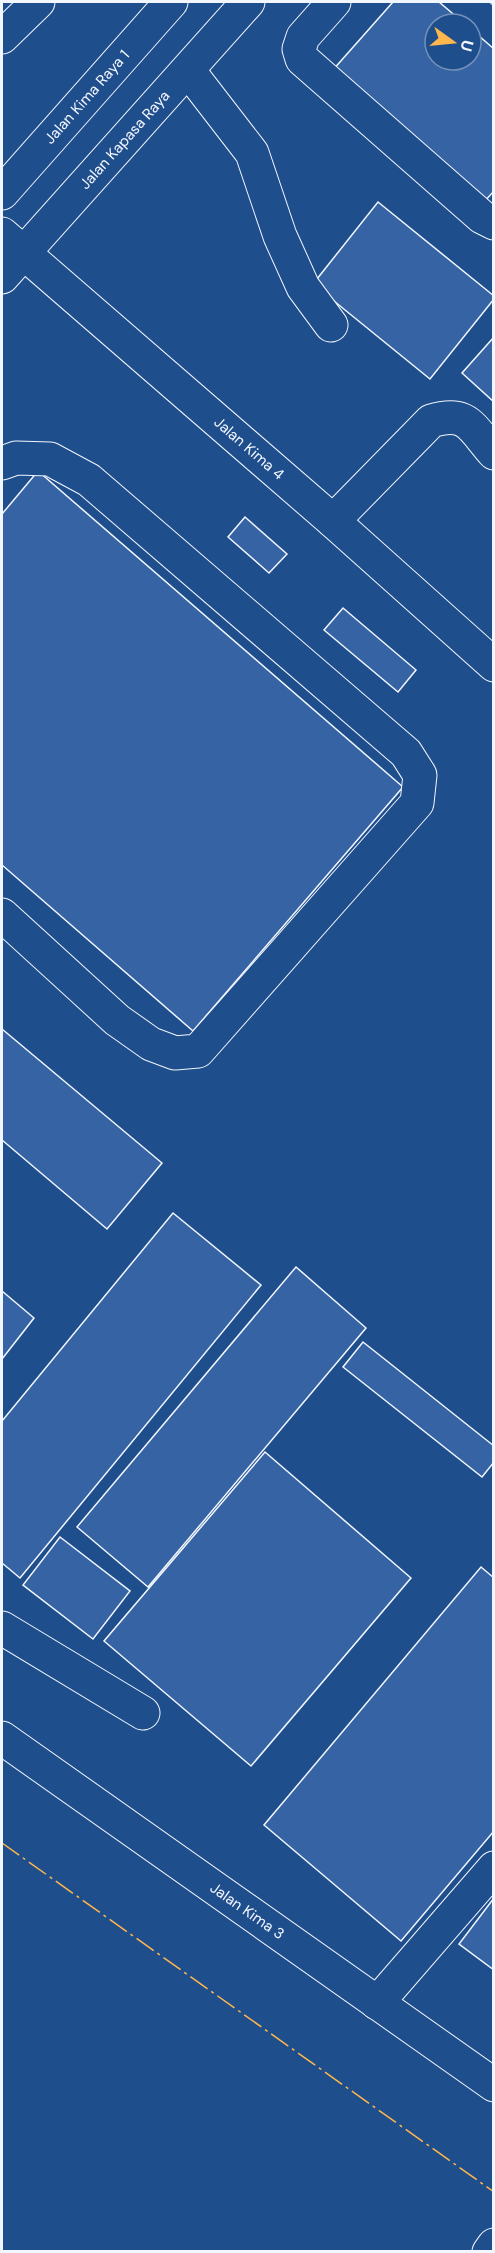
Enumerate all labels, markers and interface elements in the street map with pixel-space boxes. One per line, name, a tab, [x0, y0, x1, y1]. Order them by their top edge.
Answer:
north arrow	[423, 12, 483, 72]
text: U	[455, 38, 479, 54]
street label: Jalan Kima Raya 1	[40, 46, 134, 148]
street label: Jalan Kapasa Raya	[75, 86, 174, 194]
street label: Jalan Kima 4	[210, 412, 288, 484]
street label: Jalan Kima 3	[206, 1878, 288, 1944]

